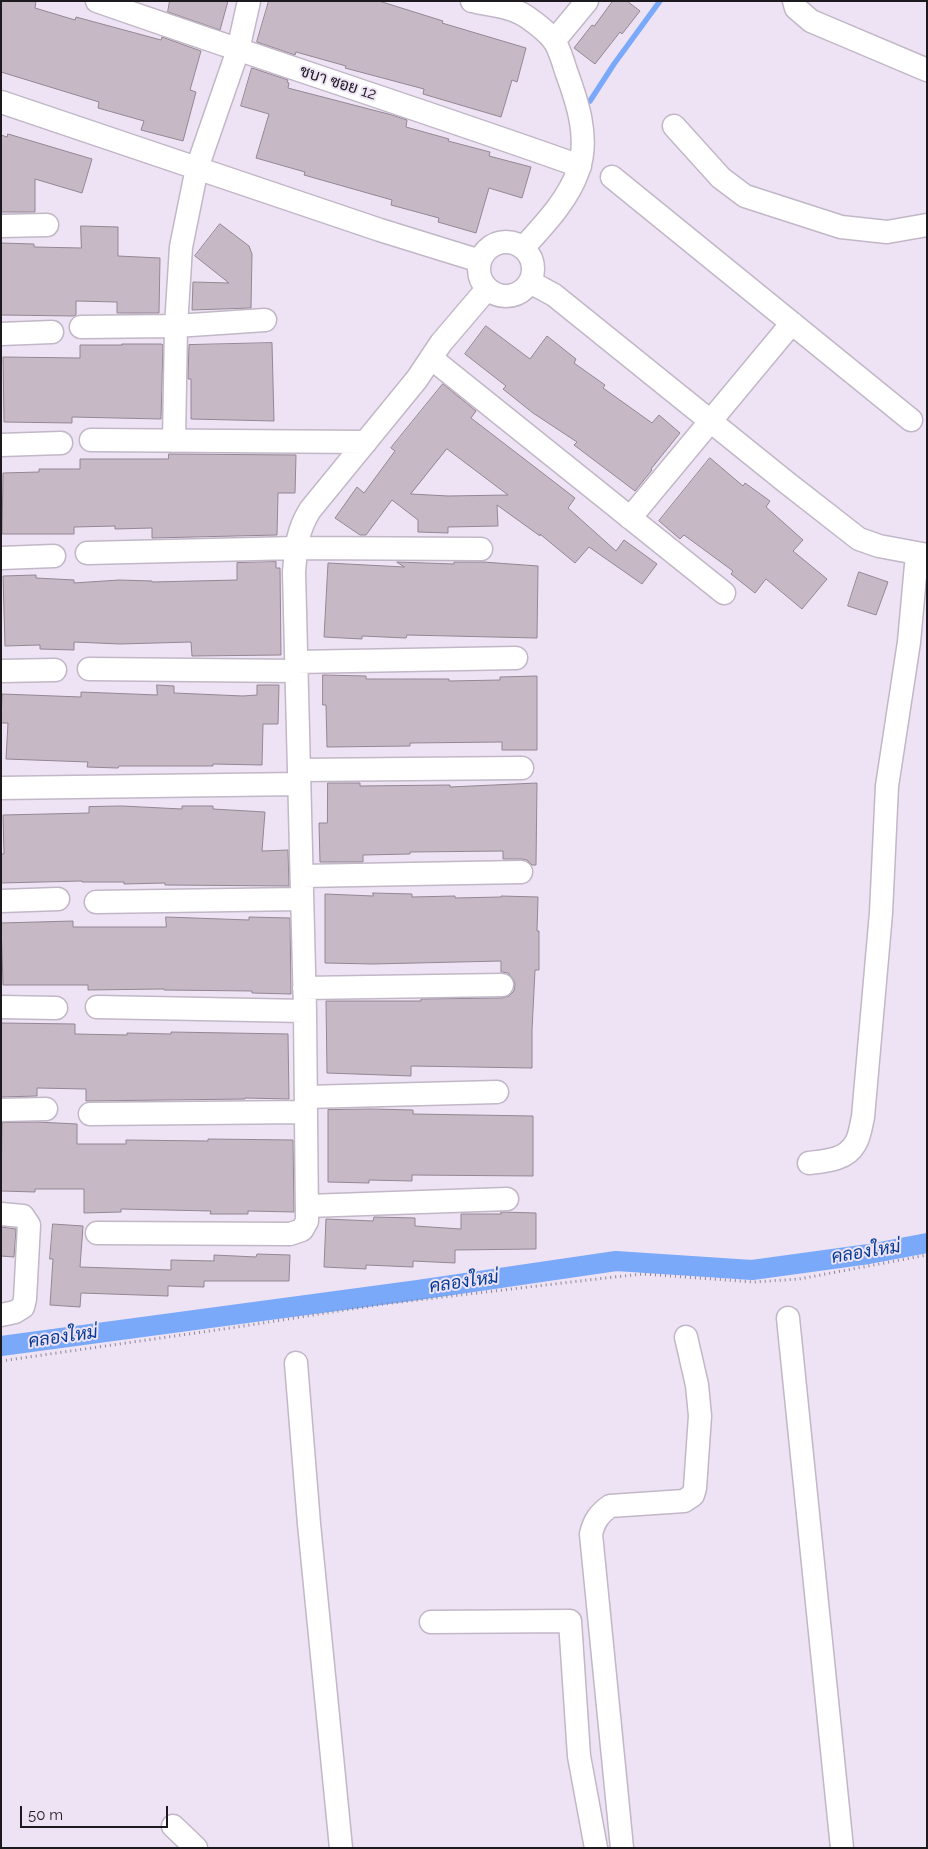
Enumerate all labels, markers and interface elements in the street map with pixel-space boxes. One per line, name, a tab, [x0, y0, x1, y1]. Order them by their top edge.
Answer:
street label: ชบา ซอย 12	[297, 62, 379, 104]
water label: คลองใหม่	[830, 1236, 902, 1268]
water label: คลองใหม่	[428, 1266, 500, 1298]
water label: คลองใหม่	[27, 1321, 99, 1353]
scale bar	[22, 1796, 170, 1828]
text: 50 m	[28, 1806, 63, 1824]

